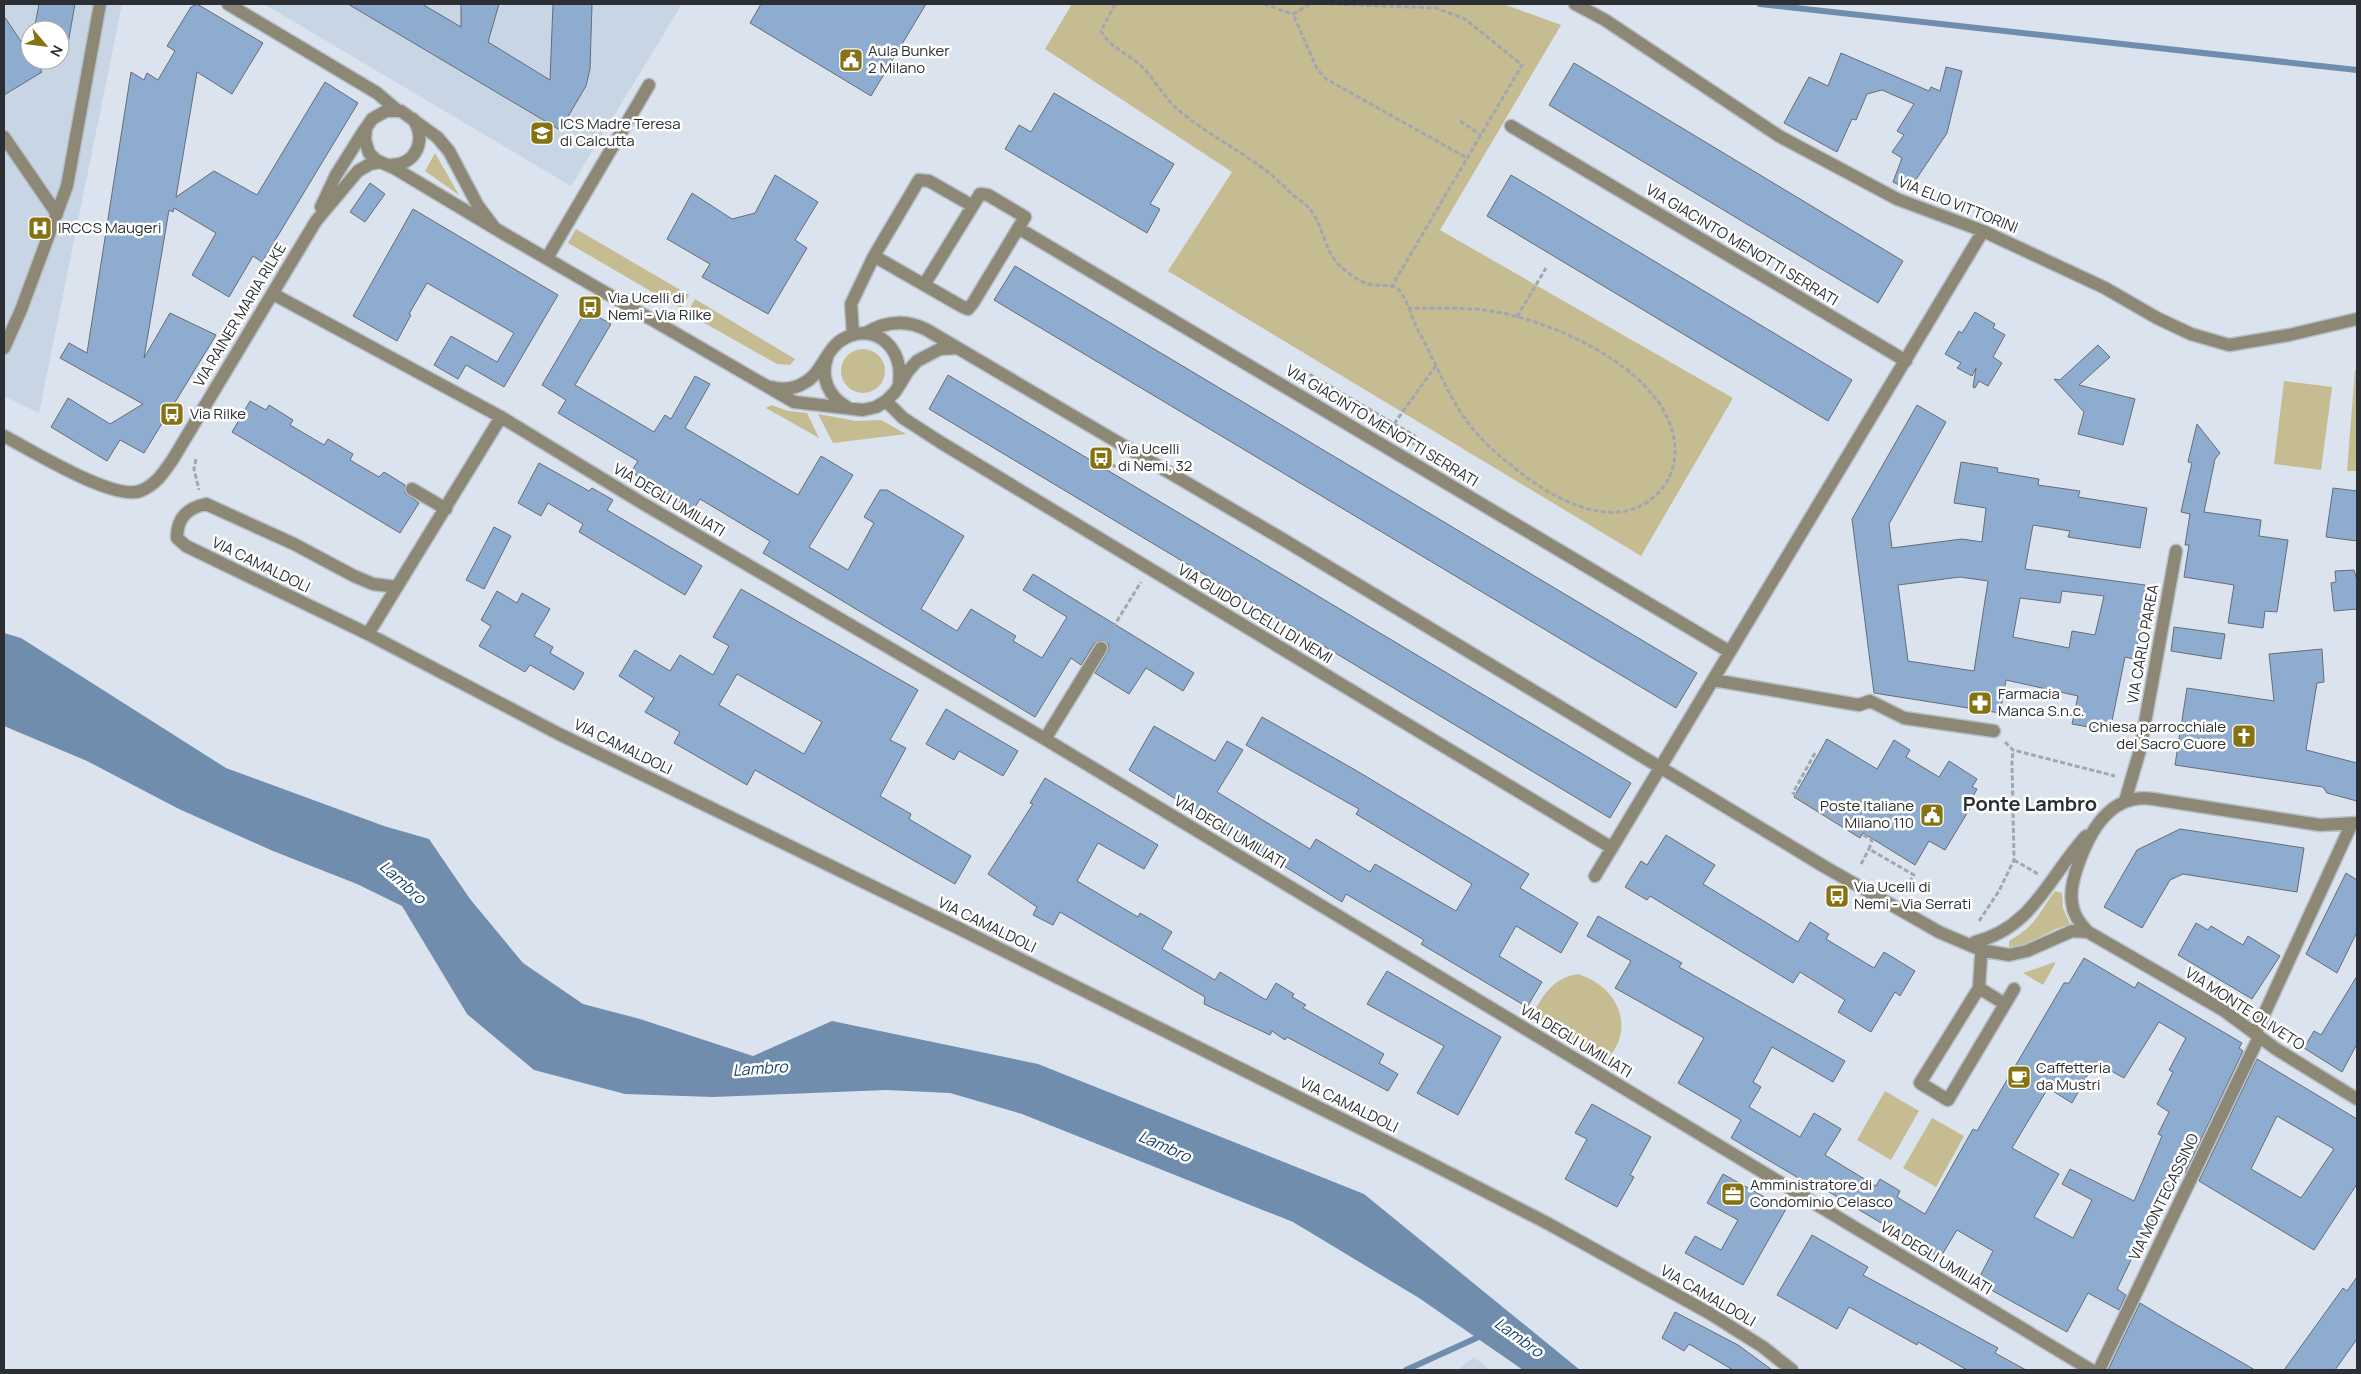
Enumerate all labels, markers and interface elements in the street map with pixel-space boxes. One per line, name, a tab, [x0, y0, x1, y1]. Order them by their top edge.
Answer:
north arrow	[20, 20, 70, 70]
place label: Aula Bunker 2 Milano	[868, 40, 950, 78]
text: N	[46, 42, 68, 60]
public building icon: Aula Bunker 2 Milano	[838, 47, 864, 73]
place label: ICS Madre Teresa di Calcutta	[560, 113, 681, 151]
school or university icon: ICS Madre Teresa di Calcutta	[529, 120, 555, 146]
street label: VIA ELIO VITTORINI	[1895, 171, 2021, 238]
street label: VIA GIACINTO MENOTTI SERRATI	[1642, 179, 1842, 310]
hospital icon: IRCCS Maugeri	[27, 215, 53, 241]
place label: IRCCS Maugeri	[58, 217, 161, 238]
street label: VIA RAINER MARIA RILKE	[188, 239, 291, 391]
place label: Via Ucelli di Nemi - Via Rilke	[608, 287, 712, 325]
bus stop icon: Via Ucelli di Nemi - Via Rilke	[577, 294, 603, 320]
street label: VIA GIACINTO MENOTTI SERRATI	[1282, 360, 1482, 491]
bus stop icon: Via Rilke	[159, 401, 185, 427]
place label: Via Rilke	[190, 403, 246, 424]
place label: Via Ucelli di Nemi, 32	[1118, 438, 1192, 476]
bus stop icon: Via Ucelli di Nemi, 32	[1088, 445, 1114, 471]
street label: VIA DEGLI UMILIATI	[609, 458, 729, 541]
street label: VIA CAMALDOLI	[209, 532, 314, 597]
street label: VIA GUIDO UCELLI DI NEMI	[1174, 559, 1336, 668]
street label: VIA CARLO PAREA	[2122, 582, 2163, 705]
place label: Farmacia Manca S.n.c.	[1998, 683, 2085, 721]
pharmacy icon: Farmacia Manca S.n.c.	[1967, 690, 1993, 716]
street label: VIA CAMALDOLI	[571, 714, 676, 779]
place label: Chiesa parrocchiale del Sacro Cuore	[2089, 716, 2226, 754]
church icon: Chiesa parrocchiale del Sacro Cuore	[2231, 723, 2257, 749]
street label: VIA DEGLI UMILIATI	[1170, 790, 1290, 873]
district label: Ponte Lambro	[1963, 790, 2097, 817]
place label: Poste Italiane Milano 110	[1820, 795, 1914, 833]
public building icon: Poste Italiane Milano 110	[1919, 802, 1945, 828]
water label: Lambro	[375, 855, 432, 910]
place label: Via Ucelli di Nemi - Via Serrati	[1854, 876, 1971, 914]
bus stop icon: Via Ucelli di Nemi - Via Serrati	[1824, 883, 1850, 909]
street label: VIA CAMALDOLI	[935, 892, 1040, 957]
street label: VIA MONTE OLIVETO	[2181, 962, 2309, 1055]
street label: VIA DEGLI UMILIATI	[1516, 999, 1636, 1082]
water label: Lambro	[732, 1055, 790, 1081]
place label: Caffetteria da Mustri	[2036, 1057, 2111, 1095]
cafe icon: Caffetteria da Mustri	[2006, 1064, 2032, 1090]
street label: VIA CAMALDOLI	[1297, 1072, 1402, 1137]
water label: Lambro	[1135, 1125, 1196, 1168]
street label: VIA MONTECASSINO	[2124, 1130, 2203, 1264]
place label: Amministratore di Condominio Celasco	[1750, 1174, 1893, 1212]
office icon: Amministratore di Condominio Celasco	[1720, 1181, 1746, 1207]
street label: VIA DEGLI UMILIATI	[1876, 1216, 1996, 1299]
street label: VIA CAMALDOLI	[1657, 1260, 1760, 1331]
water label: Lambro	[1490, 1312, 1549, 1363]

